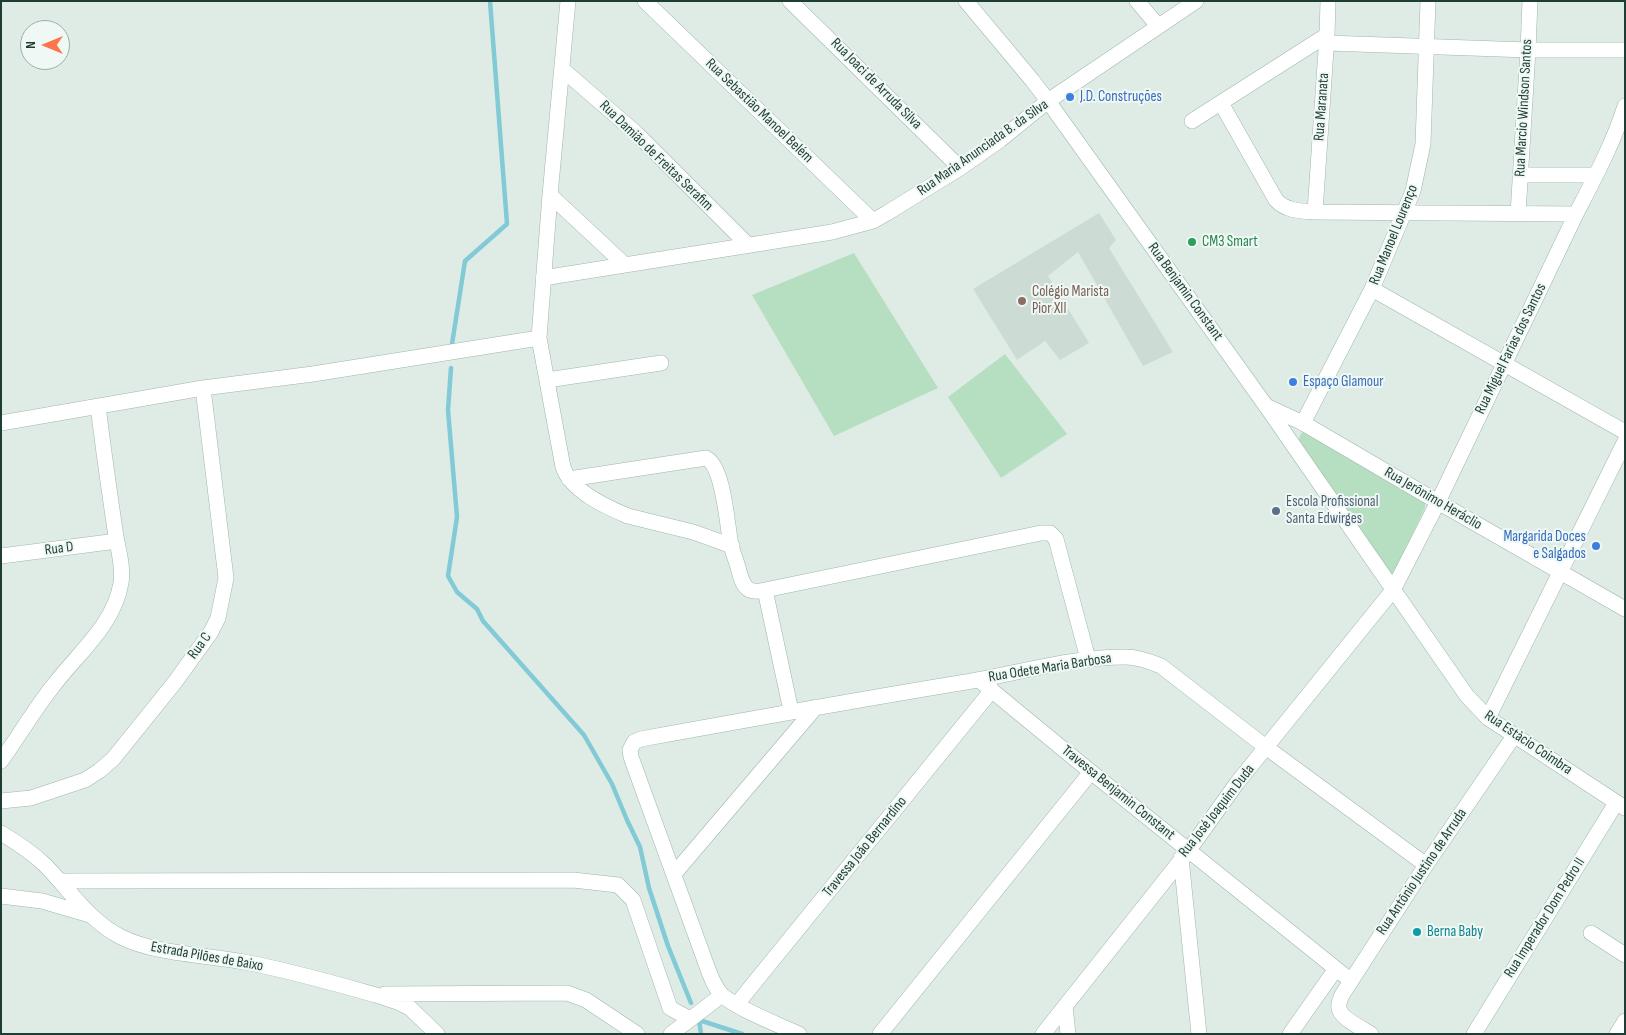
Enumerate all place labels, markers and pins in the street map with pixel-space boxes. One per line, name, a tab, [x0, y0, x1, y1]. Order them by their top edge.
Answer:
place label: J.D. Construções	[1080, 88, 1162, 106]
marker: J.D. Construções	[1064, 91, 1076, 103]
place label: CM3 Smart	[1202, 233, 1258, 251]
marker: CM3 Smart	[1186, 236, 1198, 248]
place label: Colégio Marista Pior XII	[1032, 283, 1109, 318]
marker: Colégio Marista Pior XII	[1016, 295, 1028, 307]
place label: Espaço Glamour	[1303, 373, 1384, 391]
marker: Espaço Glamour	[1287, 376, 1299, 388]
place label: Escola Profissional Santa Edwirges	[1286, 493, 1378, 528]
marker: Escola Profissional Santa Edwirges	[1270, 505, 1282, 517]
place label: Margarida Doces e Salgados	[1503, 528, 1586, 563]
marker: Margarida Doces e Salgados	[1590, 540, 1602, 552]
place label: Berna Baby	[1427, 923, 1483, 941]
marker: Berna Baby	[1411, 926, 1423, 938]

